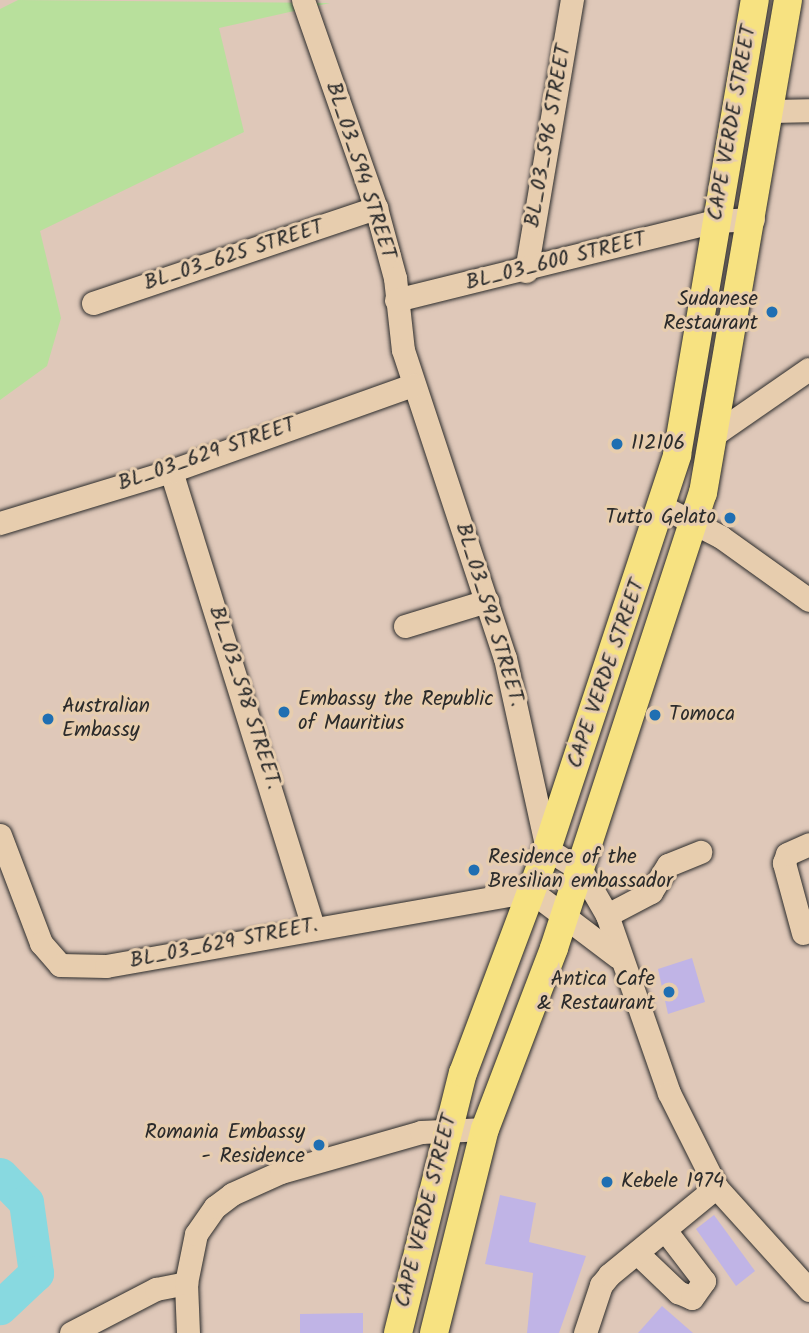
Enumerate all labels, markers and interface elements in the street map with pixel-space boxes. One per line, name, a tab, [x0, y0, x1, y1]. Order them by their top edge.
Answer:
street label: CAPE VERDE STREET	[703, 23, 763, 223]
street label: BL_03_596 STREET	[521, 43, 577, 229]
street label: BL_03_594 STREET	[319, 79, 401, 263]
street label: BL_03_625 STREET	[141, 215, 327, 297]
street label: BL_03_600 STREET	[463, 227, 649, 297]
place label: Sudanese Restaurant	[663, 287, 758, 337]
marker: Sudanese Restaurant	[764, 304, 780, 320]
street label: BL_03_629 STREET	[115, 413, 299, 497]
place label: 112106	[631, 431, 685, 457]
marker: 112106	[609, 436, 625, 452]
place label: Tutto Gelato	[606, 505, 716, 531]
marker: Tutto Gelato	[722, 510, 738, 526]
street label: BL_03_592 STREET.	[449, 520, 529, 710]
street label: CAPE VERDE STREET	[563, 576, 651, 772]
street label: BL_03_598 STREET.	[203, 603, 285, 793]
place label: Embassy the Republic of Mauritius	[298, 687, 494, 737]
place label: Australian Embassy	[62, 694, 150, 744]
place label: Tomoca	[669, 702, 735, 728]
marker: Embassy the Republic of Mauritius	[276, 704, 292, 720]
marker: Tomoca	[647, 707, 663, 723]
marker: Australian Embassy	[40, 711, 56, 727]
place label: Residence of the Bresilian embassador	[488, 845, 673, 895]
marker: Residence of the Bresilian embassador	[466, 862, 482, 878]
street label: BL_03_629 STREET.	[128, 913, 320, 975]
place label: Antica Cafe & Restaurant	[537, 967, 655, 1017]
marker: Antica Cafe & Restaurant	[661, 984, 677, 1000]
street label: CAPE VERDE STREET	[391, 1112, 463, 1310]
place label: Romania Embassy - Residence	[145, 1120, 305, 1170]
marker: Romania Embassy - Residence	[311, 1137, 327, 1153]
place label: Kebele 1974	[621, 1169, 724, 1195]
marker: Kebele 1974	[599, 1174, 615, 1190]

